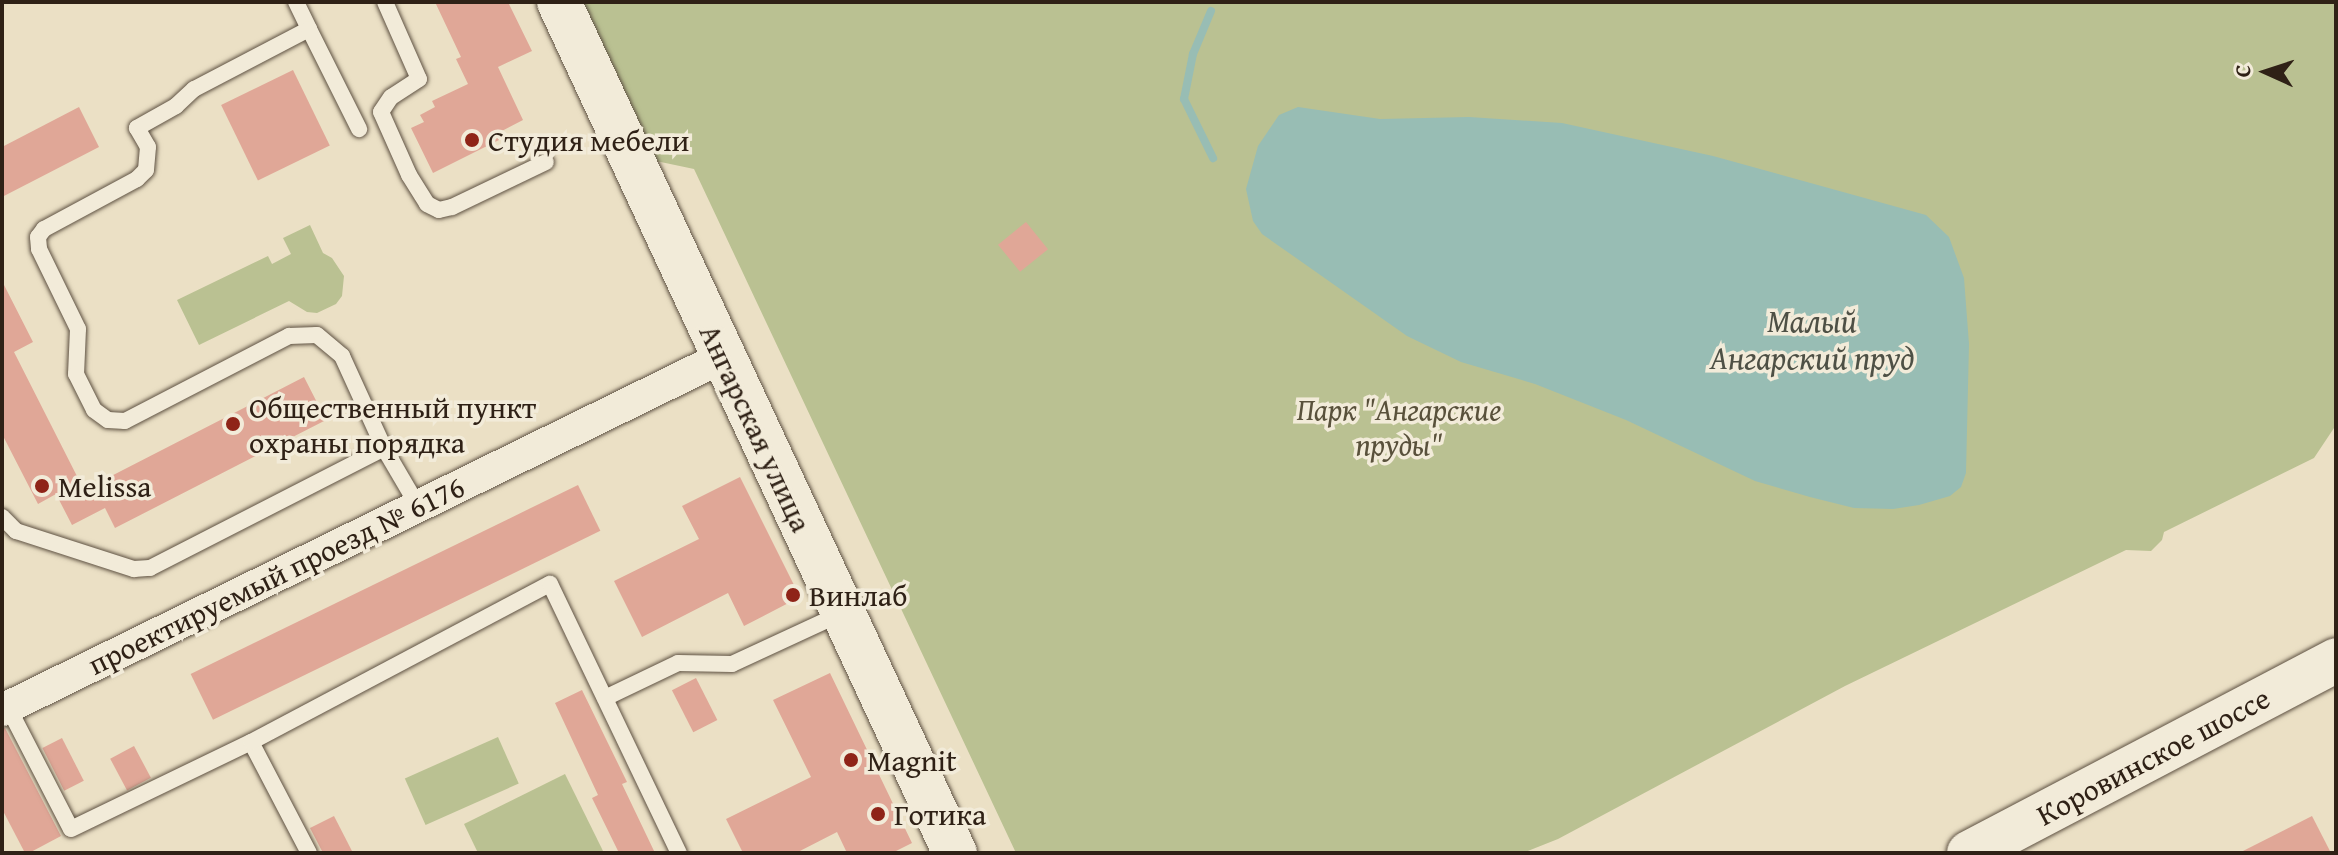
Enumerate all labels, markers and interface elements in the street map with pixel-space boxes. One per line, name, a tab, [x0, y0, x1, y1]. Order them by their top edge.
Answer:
north arrow	[2226, 32, 2306, 112]
text: С	[2226, 64, 2258, 78]
place label: Студия мебели	[488, 122, 689, 158]
marker: Студия мебели	[463, 131, 481, 149]
water label: Малый Ангарский пруд	[1710, 303, 1914, 378]
street label: Ангарская улица	[692, 319, 820, 537]
place label: Общественный пункт охраны порядка	[249, 389, 536, 460]
park label: Парк "Ангарские пруды"	[1297, 391, 1501, 462]
marker: Общественный пункт охраны порядка	[224, 415, 242, 433]
place label: Melissa	[58, 468, 152, 504]
street label: проектируемый проезд № 6176	[82, 468, 470, 682]
marker: Melissa	[33, 477, 51, 495]
place label: Винлаб	[809, 577, 907, 613]
marker: Винлаб	[784, 586, 802, 604]
street label: Коровинское шоссе	[2030, 679, 2276, 833]
place label: Magnit	[867, 742, 957, 778]
marker: Magnit	[842, 751, 860, 769]
place label: Готика	[894, 796, 986, 832]
marker: Готика	[869, 805, 887, 823]

